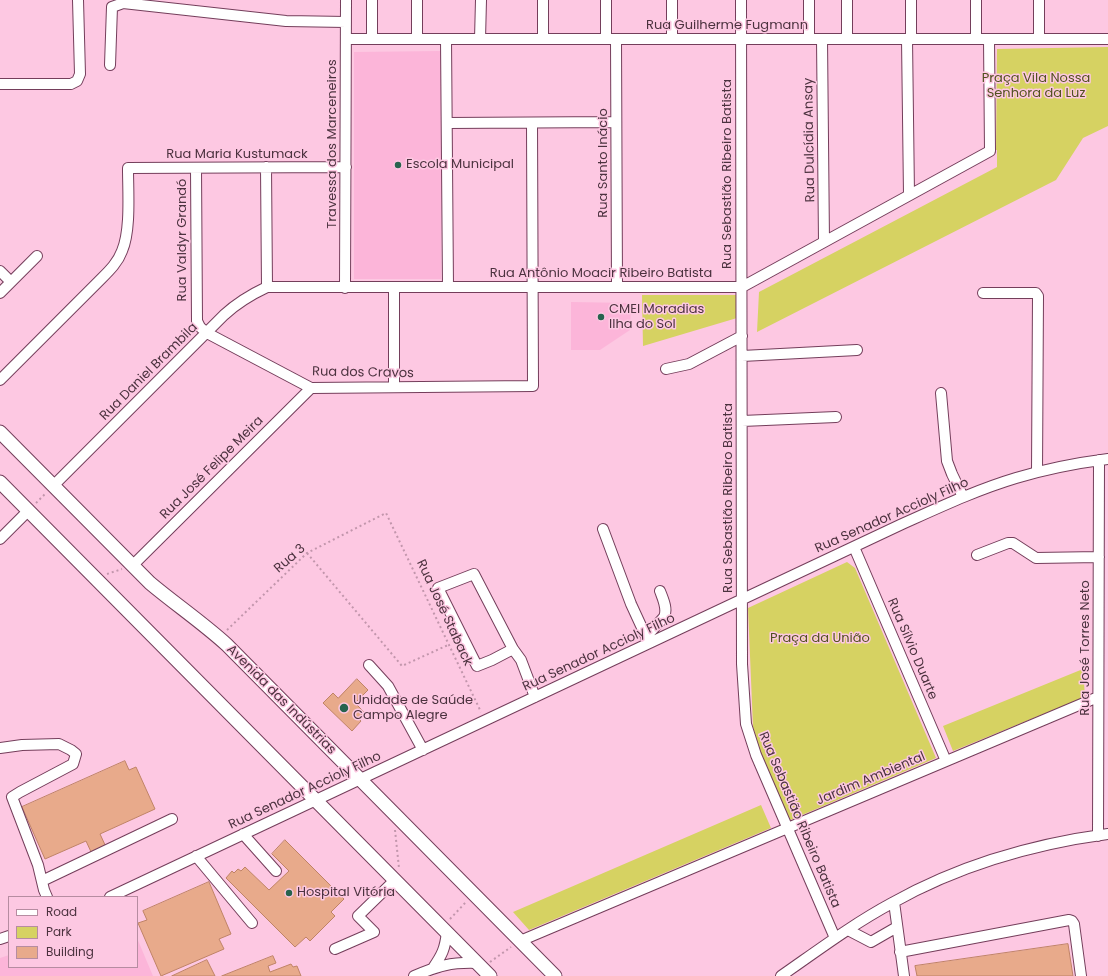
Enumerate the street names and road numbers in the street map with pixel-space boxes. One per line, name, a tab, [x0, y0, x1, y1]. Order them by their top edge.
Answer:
street label: Rua Guilherme Fugmann	[646, 18, 808, 34]
street label: Travessa dos Marceneiros	[325, 59, 341, 229]
street label: Rua Dulcídia Ansay	[801, 78, 819, 202]
street label: Rua Sebastião Ribeiro Batista	[720, 79, 736, 269]
street label: Rua Santo Inácio	[596, 108, 612, 218]
street label: Rua Maria Kustumack	[166, 147, 308, 163]
street label: Rua Valdyr Grandó	[175, 179, 191, 301]
street label: Rua Antônio Moacir Ribeiro Batista	[490, 266, 712, 282]
street label: Rua Daniel Brambila	[97, 320, 201, 424]
street label: Rua dos Cravos	[312, 364, 414, 382]
street label: Rua Sebastião Ribeiro Batista	[721, 403, 737, 593]
street label: Rua José Felipe Meira	[157, 413, 267, 523]
street label: Rua Senador Accioly Filho	[813, 475, 971, 557]
street label: Rua 3	[271, 541, 309, 577]
street label: Rua José Staback	[413, 557, 475, 669]
street label: Rua José Torres Neto	[1078, 580, 1094, 716]
street label: Rua Sílvio Duarte	[884, 596, 940, 702]
street label: Rua Senador Accioly Filho	[520, 611, 678, 695]
street label: Avenida das Indústrias	[223, 642, 339, 758]
street label: Rua Sebastião Ribeiro Batista	[755, 730, 843, 910]
street label: Rua Senador Accioly Filho	[226, 749, 384, 833]
street label: Jardim Ambiental	[814, 749, 928, 809]

